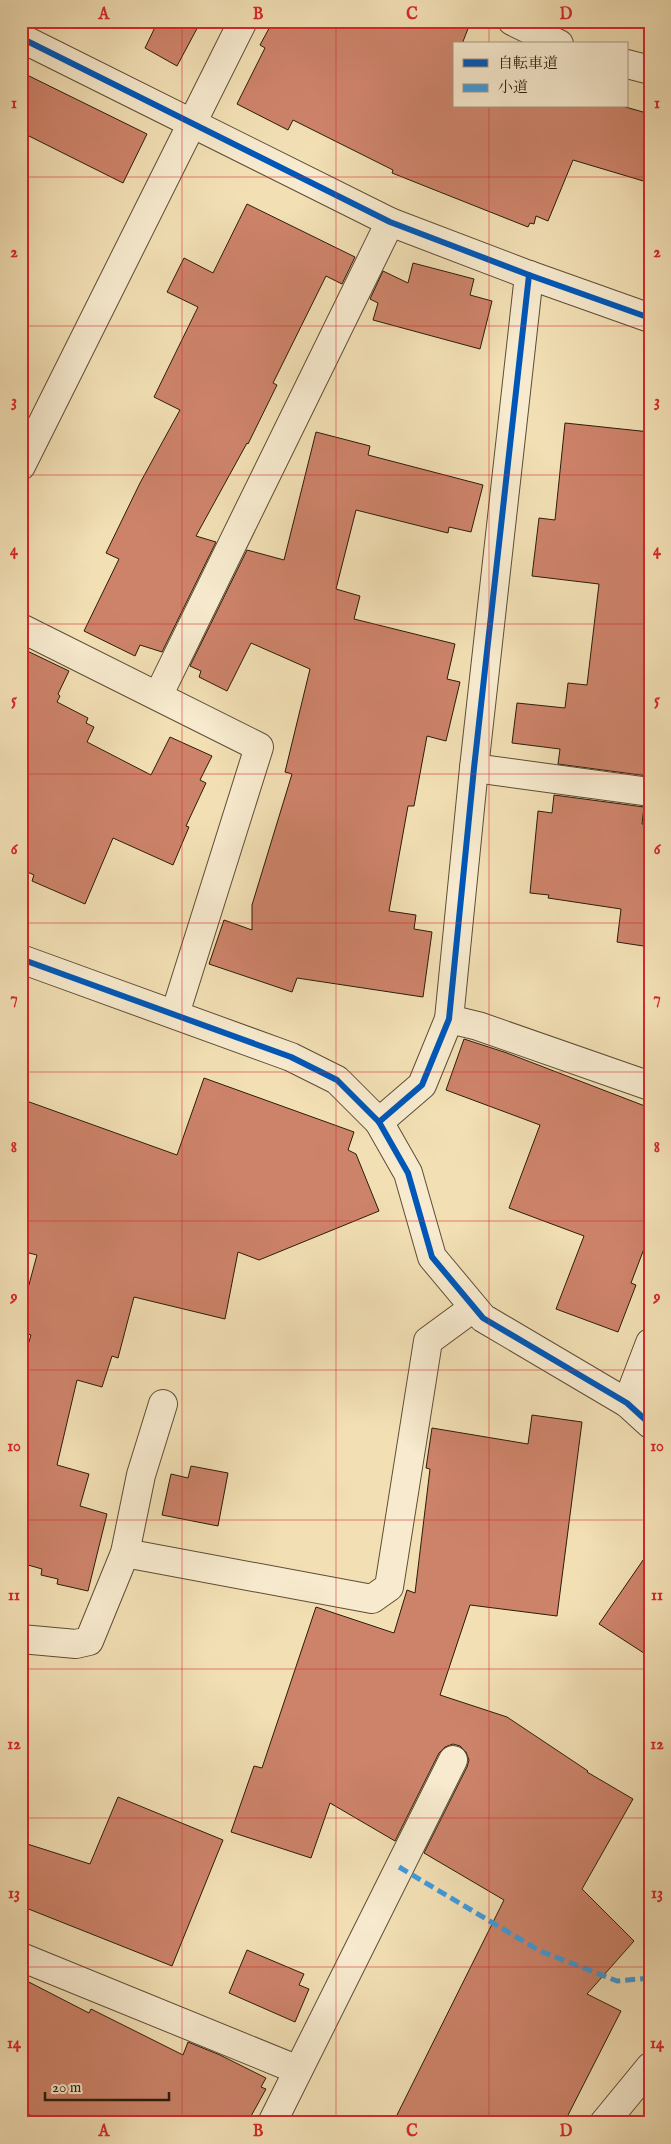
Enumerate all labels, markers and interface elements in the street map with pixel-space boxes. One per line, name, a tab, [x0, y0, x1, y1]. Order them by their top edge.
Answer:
text: A	[98, 5, 111, 25]
text: B	[253, 5, 264, 25]
text: C	[406, 5, 418, 25]
text: D	[560, 5, 573, 25]
legend	[453, 42, 628, 108]
text: 自転車道	[498, 54, 558, 73]
text: 小道	[498, 78, 528, 97]
text: 1	[11, 94, 17, 114]
text: 1	[654, 94, 660, 114]
text: 2	[10, 243, 18, 263]
text: 2	[653, 243, 661, 263]
text: 3	[11, 392, 17, 412]
text: 3	[654, 392, 660, 412]
text: 4	[10, 541, 19, 561]
text: 4	[653, 541, 662, 561]
text: 5	[11, 691, 17, 711]
text: 5	[654, 691, 660, 711]
text: 6	[11, 840, 19, 860]
text: 6	[654, 840, 662, 860]
text: 7	[10, 989, 18, 1009]
text: 7	[653, 989, 661, 1009]
text: 8	[11, 1138, 17, 1158]
text: 8	[654, 1138, 660, 1158]
text: 9	[10, 1288, 18, 1308]
text: 9	[653, 1288, 661, 1308]
text: 10	[7, 1437, 21, 1457]
text: 10	[650, 1437, 664, 1457]
text: 11	[8, 1586, 20, 1606]
text: 11	[651, 1586, 663, 1606]
text: 12	[7, 1735, 21, 1755]
text: 12	[650, 1735, 664, 1755]
text: 13	[8, 1884, 20, 1904]
text: 13	[651, 1884, 663, 1904]
text: 14	[7, 2034, 22, 2054]
text: 14	[650, 2034, 665, 2054]
scale bar	[45, 2069, 169, 2101]
text: 20 m	[52, 2078, 82, 2097]
text: A	[98, 2122, 111, 2142]
text: B	[253, 2122, 264, 2142]
text: C	[406, 2122, 418, 2142]
text: D	[560, 2122, 573, 2142]

